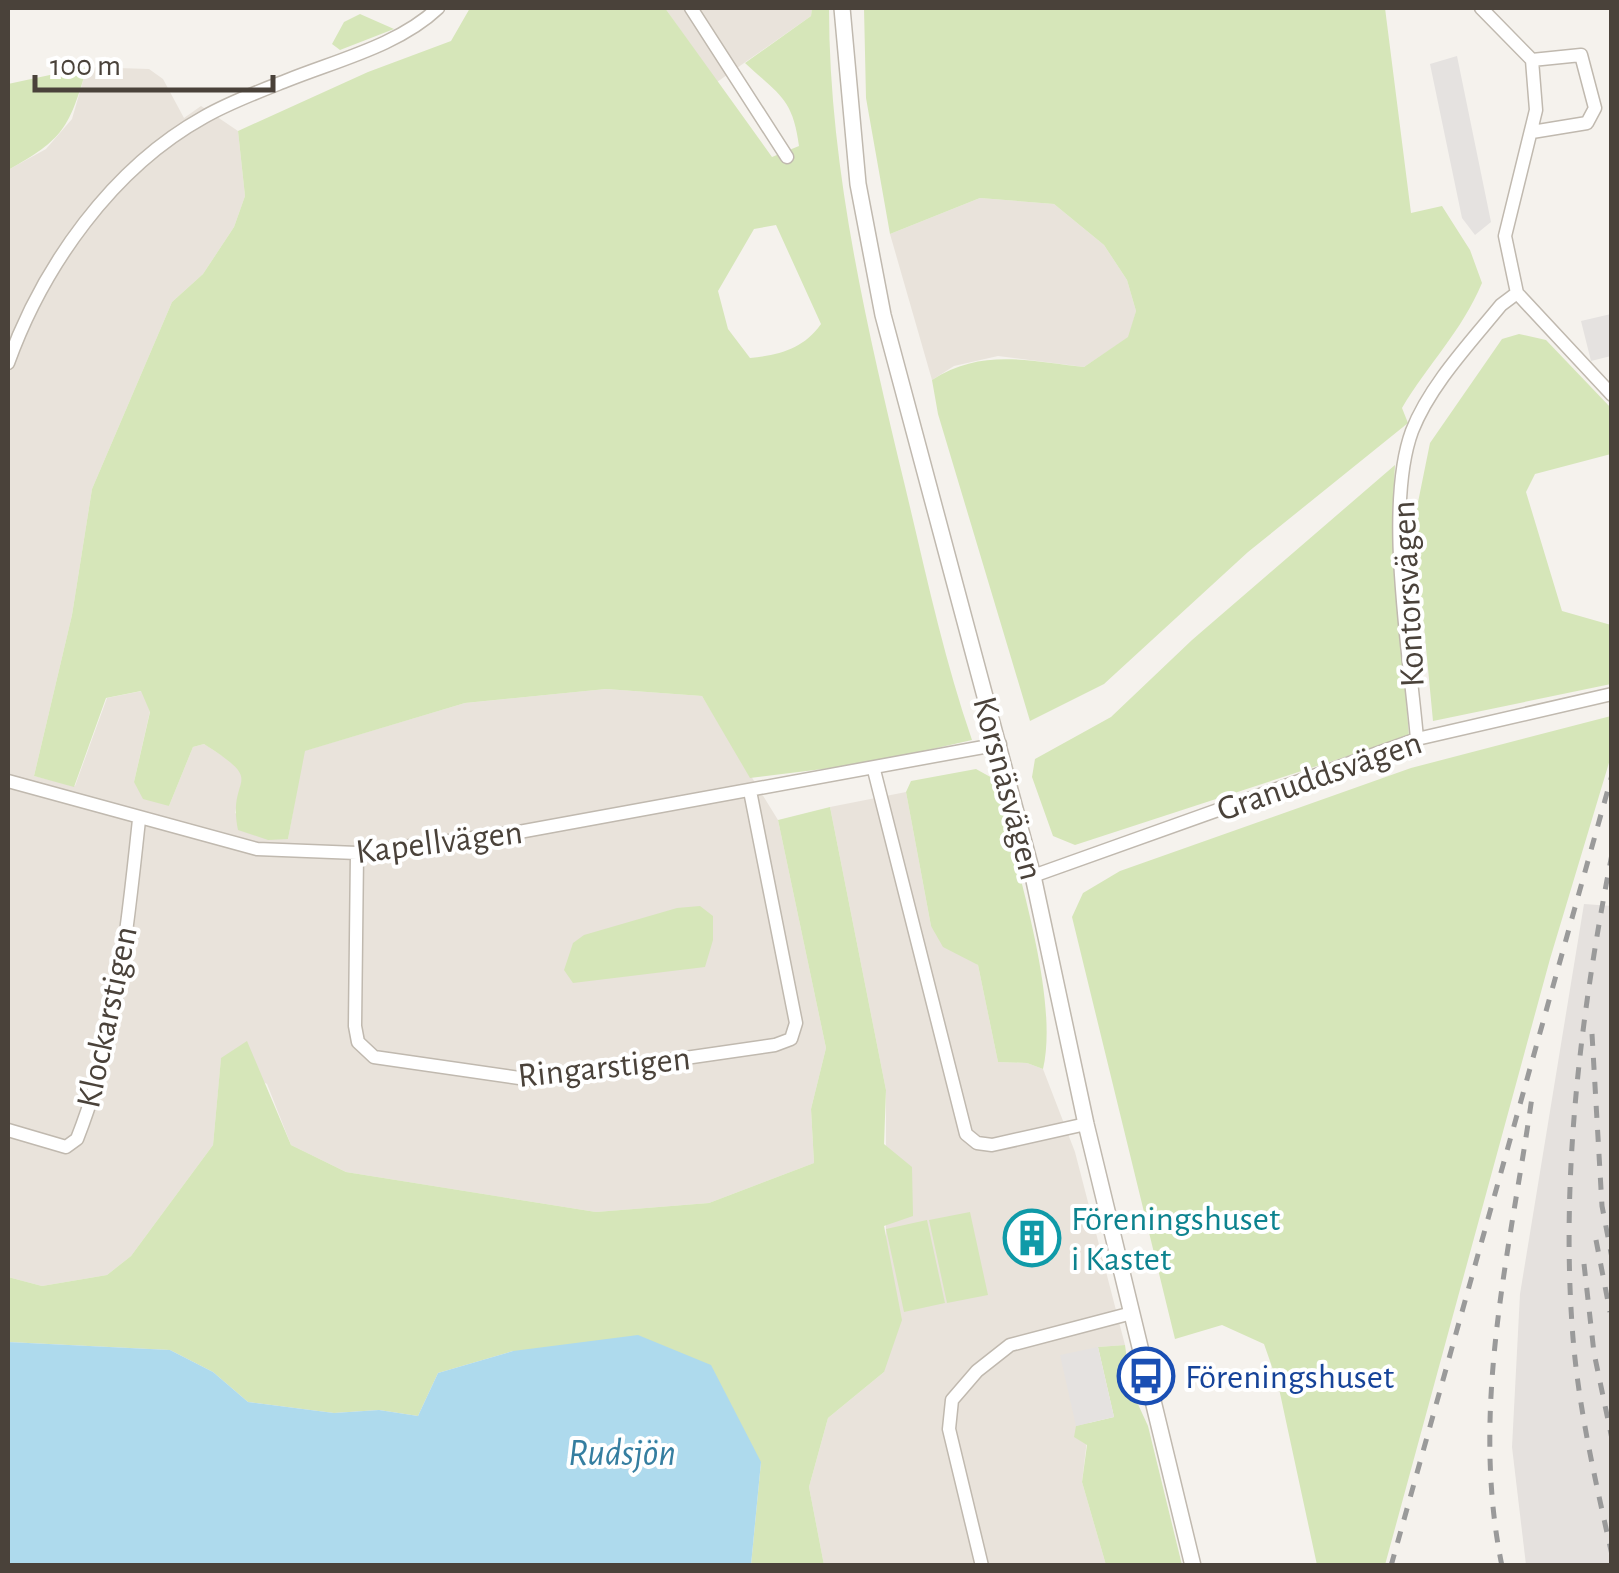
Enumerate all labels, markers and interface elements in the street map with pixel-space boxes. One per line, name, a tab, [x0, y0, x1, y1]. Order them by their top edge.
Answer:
scale bar	[35, 30, 272, 92]
text: 100 m	[50, 51, 121, 81]
street label: Kontorsvägen	[1386, 500, 1431, 688]
street label: Korsnäsvägen	[966, 693, 1049, 884]
street label: Granuddsvägen	[1213, 725, 1426, 828]
street label: Kapellvägen	[354, 815, 525, 870]
street label: Klockarstigen	[71, 923, 144, 1111]
street label: Ringarstigen	[516, 1041, 692, 1094]
place label: Föreningshuset i Kastet	[1071, 1202, 1280, 1277]
building icon: Föreningshuset i Kastet	[1002, 1208, 1062, 1268]
bus stop icon: Föreningshuset	[1116, 1346, 1176, 1406]
place label: Föreningshuset	[1185, 1360, 1394, 1395]
water label: Rudsjön	[568, 1435, 676, 1473]

